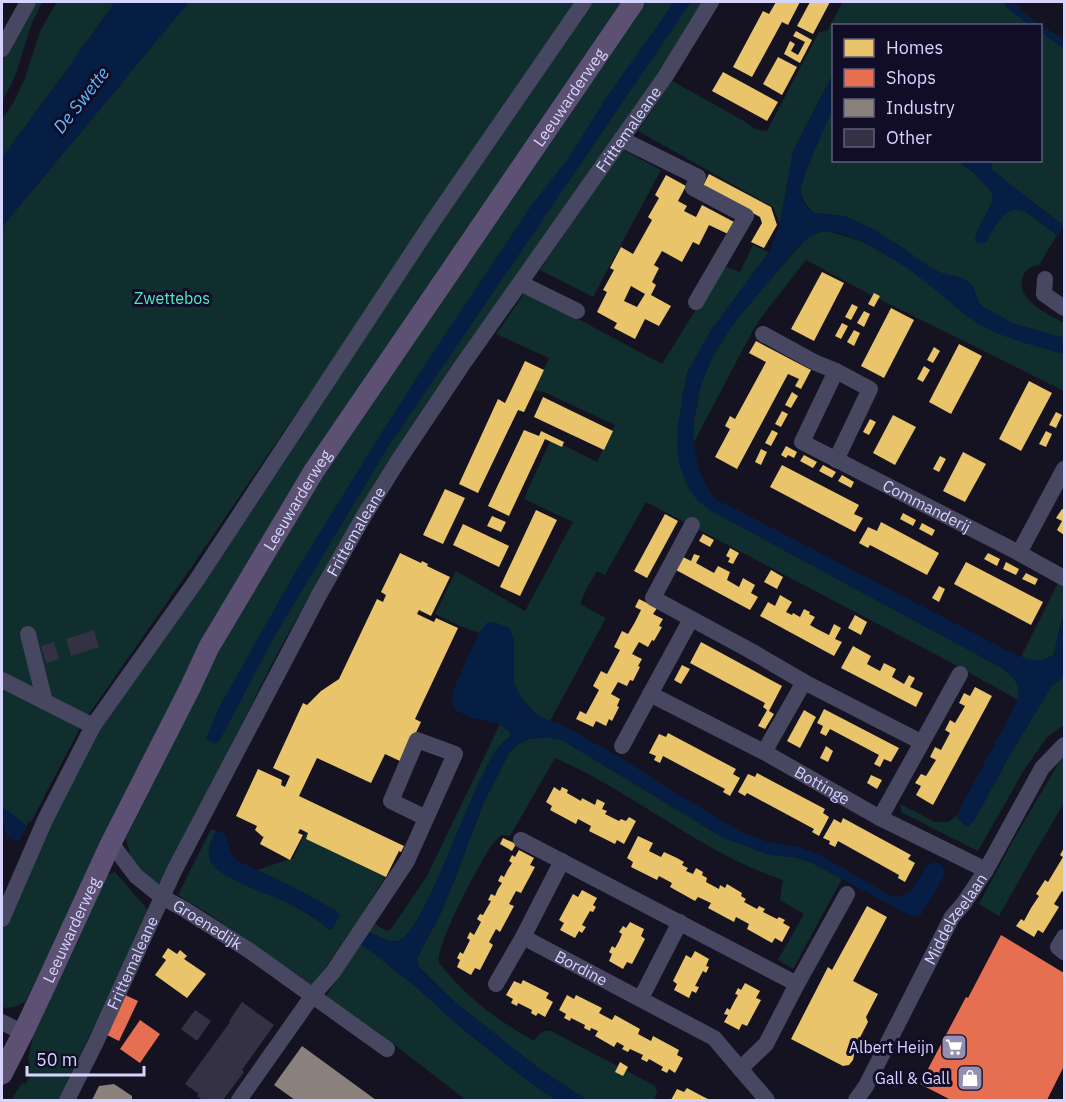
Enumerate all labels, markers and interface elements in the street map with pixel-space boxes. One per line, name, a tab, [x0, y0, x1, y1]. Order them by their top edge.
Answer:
legend	[832, 24, 1042, 162]
text: Homes	[886, 36, 943, 59]
street label: Leeuwarderweg	[528, 44, 610, 150]
water label: De Swette	[48, 62, 114, 138]
text: Shops	[886, 66, 936, 89]
street label: Frittemaleane	[591, 82, 665, 176]
text: Industry	[886, 96, 955, 119]
text: Other	[886, 126, 932, 149]
park label: Zwettebos	[134, 288, 210, 308]
street label: Leeuwarderweg	[259, 445, 336, 554]
street label: Commanderij	[879, 475, 974, 537]
street label: Frittemaleane	[322, 483, 390, 580]
street label: Bottinge	[791, 761, 854, 809]
street label: Middelzeelaan	[920, 869, 991, 968]
street label: Leeuwarderweg	[38, 873, 104, 986]
street label: Groenedijk	[170, 895, 247, 954]
street label: Frittemaleane	[102, 913, 162, 1013]
street label: Bordine	[552, 946, 611, 990]
supermarket icon: Albert Heijn	[939, 1032, 969, 1062]
place label: Albert Heijn	[849, 1037, 934, 1057]
scale bar	[27, 1039, 144, 1077]
text: 50 m	[36, 1048, 78, 1071]
shop icon: Gall & Gall	[955, 1063, 985, 1093]
place label: Gall & Gall	[875, 1068, 950, 1088]

